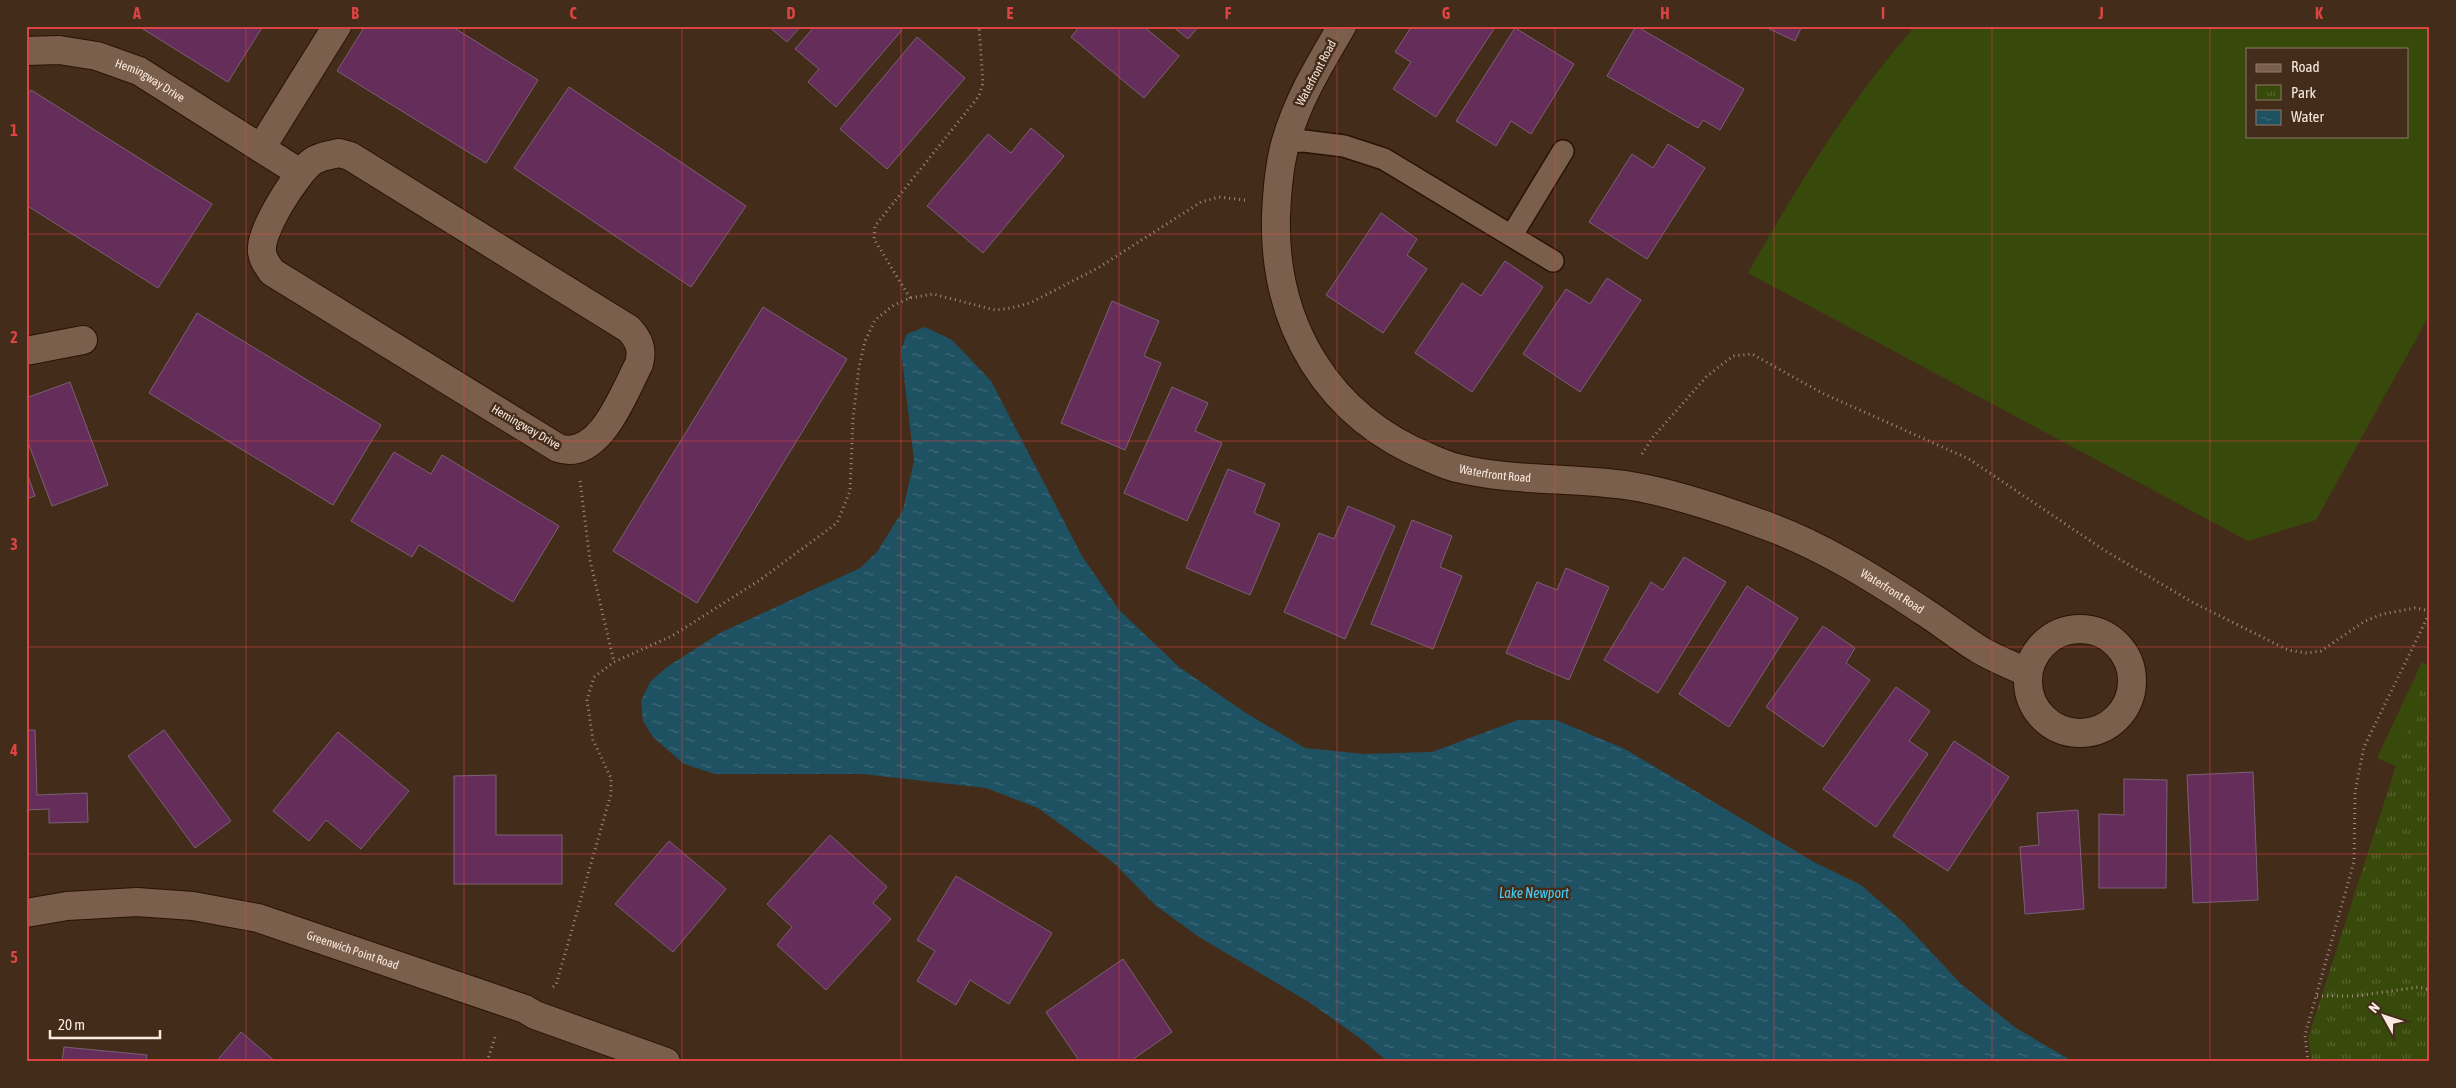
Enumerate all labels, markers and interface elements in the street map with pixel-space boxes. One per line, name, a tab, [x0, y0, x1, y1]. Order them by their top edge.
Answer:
text: A	[132, 4, 141, 22]
text: B	[351, 4, 359, 22]
text: C	[569, 4, 577, 22]
text: D	[787, 4, 796, 22]
text: E	[1007, 4, 1014, 22]
text: F	[1225, 4, 1232, 22]
text: G	[1442, 4, 1451, 22]
text: H	[1660, 4, 1670, 22]
text: I	[1881, 4, 1885, 22]
text: J	[2097, 4, 2104, 22]
text: K	[2315, 4, 2323, 22]
street label: Waterfront Road	[1293, 38, 1339, 108]
legend	[2246, 48, 2408, 138]
street label: Hemingway Drive	[113, 56, 187, 105]
text: Road	[2291, 58, 2320, 75]
text: Park	[2291, 84, 2316, 101]
text: Water	[2291, 108, 2324, 125]
text: 1	[10, 121, 18, 139]
text: 2	[10, 328, 18, 346]
street label: Hemingway Drive	[489, 402, 563, 452]
street label: Waterfront Road	[1458, 462, 1532, 485]
text: 3	[10, 535, 18, 553]
street label: Waterfront Road	[1858, 566, 1927, 617]
text: 4	[9, 741, 18, 759]
water label: Lake Newport	[1499, 885, 1569, 901]
street label: Greenwich Point Road	[305, 928, 401, 972]
text: 5	[10, 948, 18, 966]
north arrow	[2358, 990, 2408, 1040]
text: N	[2365, 999, 2383, 1016]
scale bar	[50, 1008, 160, 1040]
text: 20 m	[58, 1016, 85, 1033]

